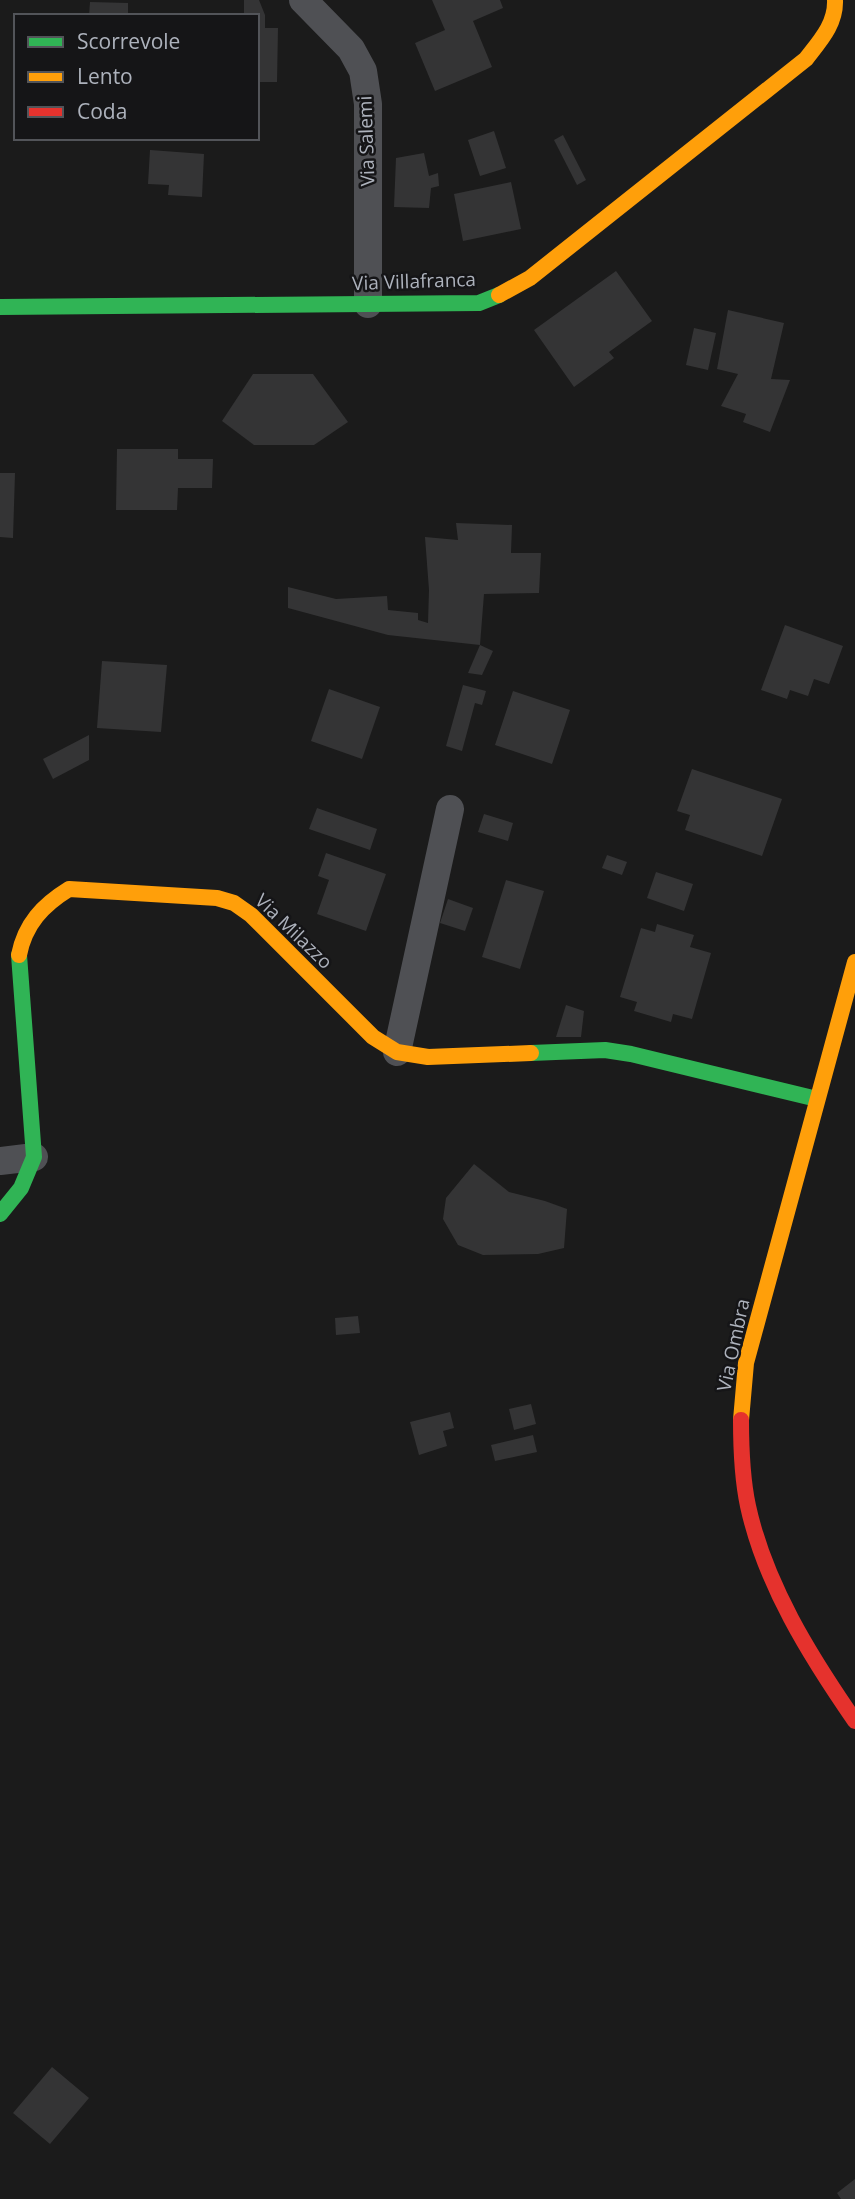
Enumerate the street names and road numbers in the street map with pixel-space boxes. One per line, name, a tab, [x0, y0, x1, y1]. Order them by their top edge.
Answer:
street label: Via Salemi	[351, 95, 381, 187]
street label: Via Villafranca	[352, 266, 476, 296]
street label: Via Milazzo	[250, 888, 338, 974]
street label: Via Ombra	[711, 1296, 755, 1394]

